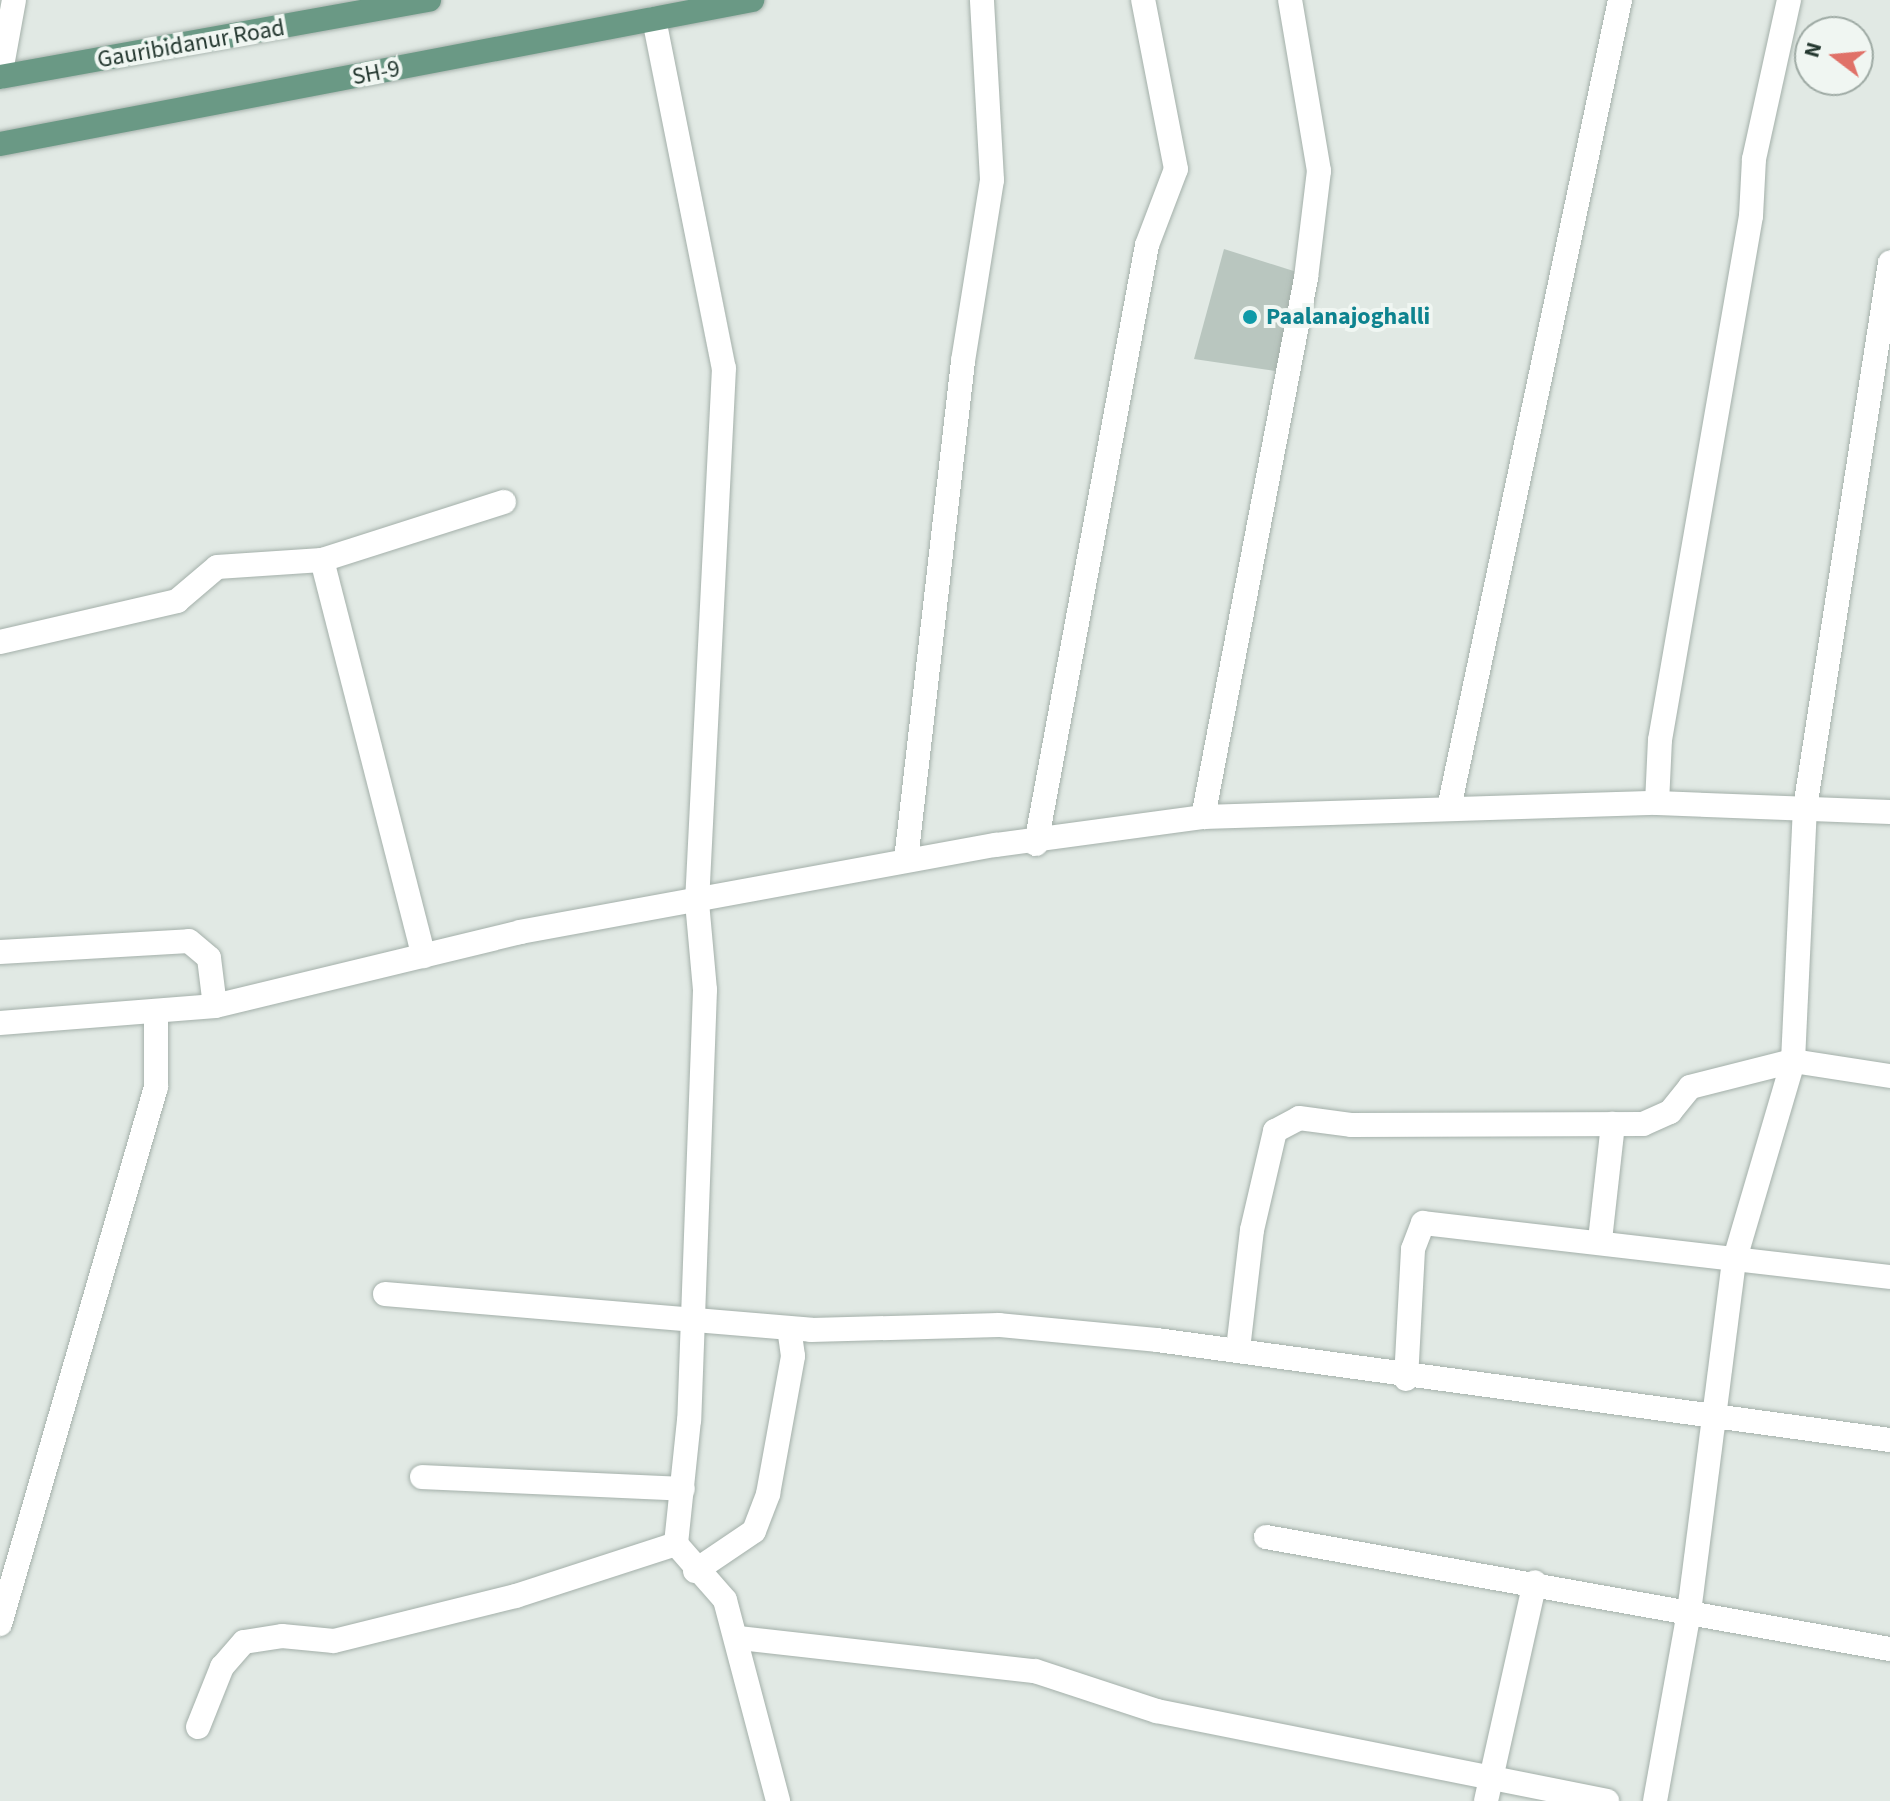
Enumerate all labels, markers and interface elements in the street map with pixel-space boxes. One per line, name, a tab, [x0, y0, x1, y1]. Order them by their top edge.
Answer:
street label: Gauribidanur Road	[95, 13, 287, 75]
north arrow	[1794, 16, 1874, 96]
text: N	[1795, 38, 1830, 61]
street label: SH-9	[350, 54, 402, 92]
place label: Paalanajoghalli	[1266, 303, 1430, 331]
marker: Paalanajoghalli	[1241, 308, 1259, 326]

